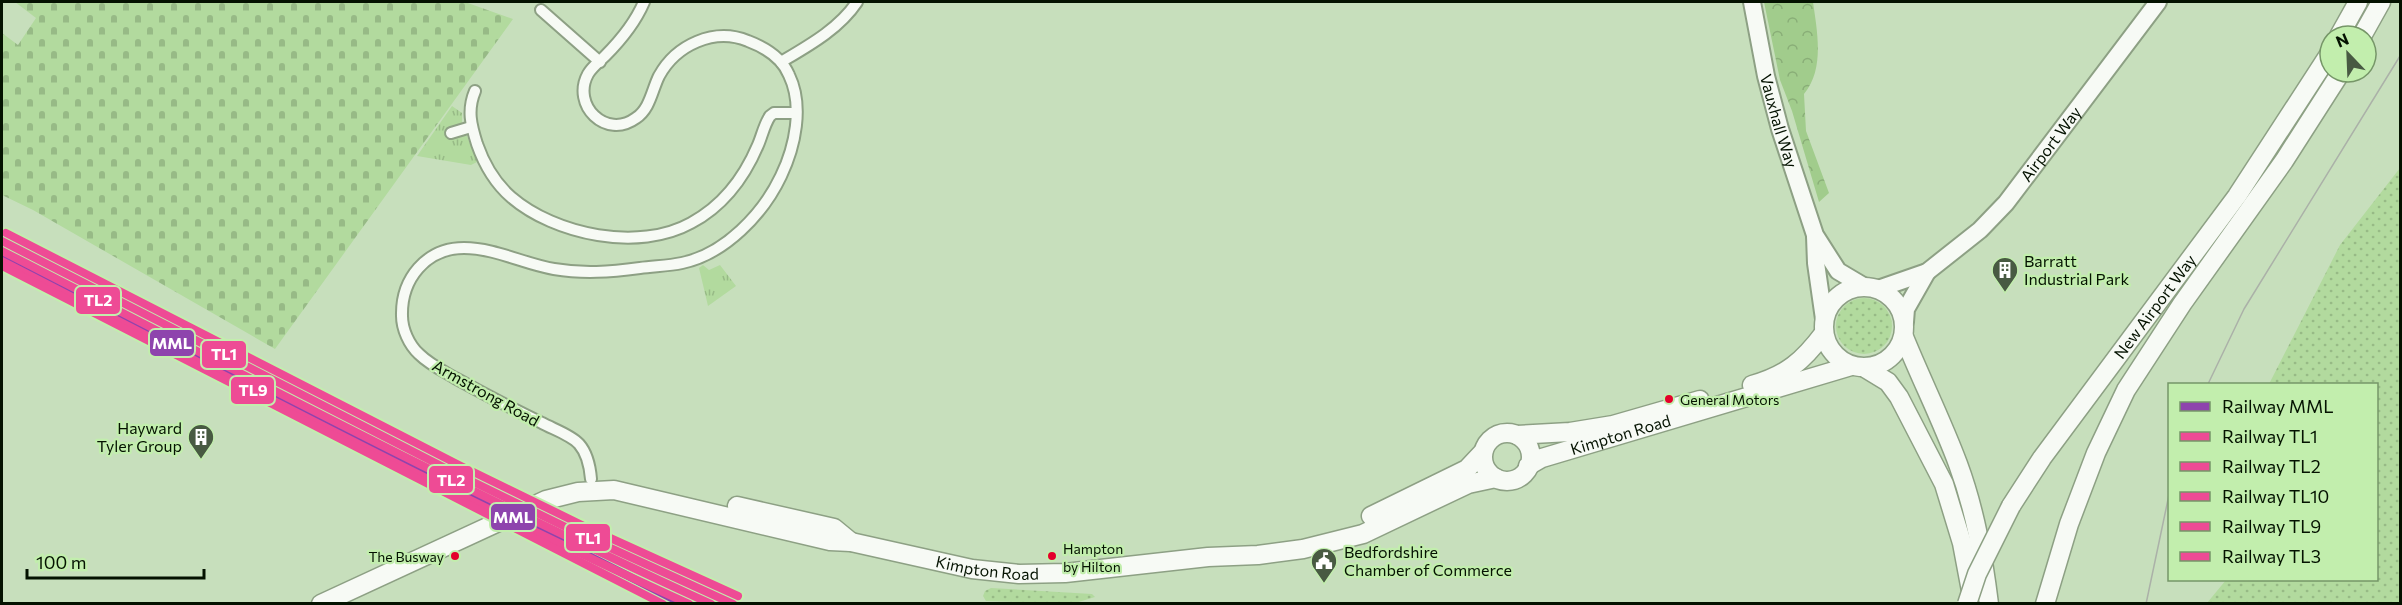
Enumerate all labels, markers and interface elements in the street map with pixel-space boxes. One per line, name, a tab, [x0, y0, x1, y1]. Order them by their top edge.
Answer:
north arrow	[2318, 24, 2378, 84]
text: N	[2333, 29, 2351, 51]
street label: Vauxhall Way	[1757, 72, 1802, 170]
street label: Airport Way	[2016, 103, 2085, 185]
street label: New Airport Way	[2109, 250, 2199, 362]
place label: Barratt Industrial Park	[2024, 251, 2129, 288]
building icon: Barratt Industrial Park	[1990, 255, 2020, 293]
line badge: TL2	[75, 286, 121, 315]
text: TL2	[84, 290, 112, 309]
line badge: MML	[149, 329, 195, 357]
text: MML	[152, 333, 192, 352]
line badge: TL1	[201, 340, 247, 369]
text: TL1	[211, 344, 237, 363]
street label: Armstrong Road	[430, 355, 543, 430]
line badge: TL9	[230, 376, 275, 405]
text: TL9	[238, 380, 268, 399]
legend	[2168, 383, 2378, 581]
place label: General Motors	[1680, 391, 1779, 408]
marker: General Motors	[1663, 393, 1675, 405]
text: Railway MML	[2222, 395, 2334, 417]
street label: Kimpton Road	[1568, 410, 1673, 458]
place label: Hayward Tyler Group	[97, 418, 182, 455]
building icon: Hayward Tyler Group	[186, 422, 216, 460]
text: Railway TL1	[2222, 425, 2318, 447]
text: Railway TL2	[2222, 455, 2321, 477]
line badge: TL2	[428, 465, 474, 494]
text: TL2	[437, 470, 465, 489]
text: Railway TL10	[2222, 485, 2329, 507]
line badge: MML	[490, 503, 536, 531]
text: MML	[493, 507, 533, 526]
text: Railway TL9	[2222, 515, 2321, 537]
line badge: TL1	[565, 523, 611, 552]
text: TL1	[575, 528, 601, 547]
place label: Hampton by Hilton	[1063, 540, 1123, 575]
scale bar	[27, 542, 204, 580]
place label: Bedfordshire Chamber of Commerce	[1344, 542, 1512, 579]
text: Railway TL3	[2222, 545, 2321, 567]
public building icon: Bedfordshire Chamber of Commerce	[1309, 546, 1339, 584]
place label: The Busway	[368, 548, 444, 565]
marker: The Busway	[449, 550, 461, 562]
marker: Hampton by Hilton	[1046, 550, 1058, 562]
text: 100 m	[36, 551, 86, 573]
street label: Kimpton Road	[934, 551, 1039, 583]

